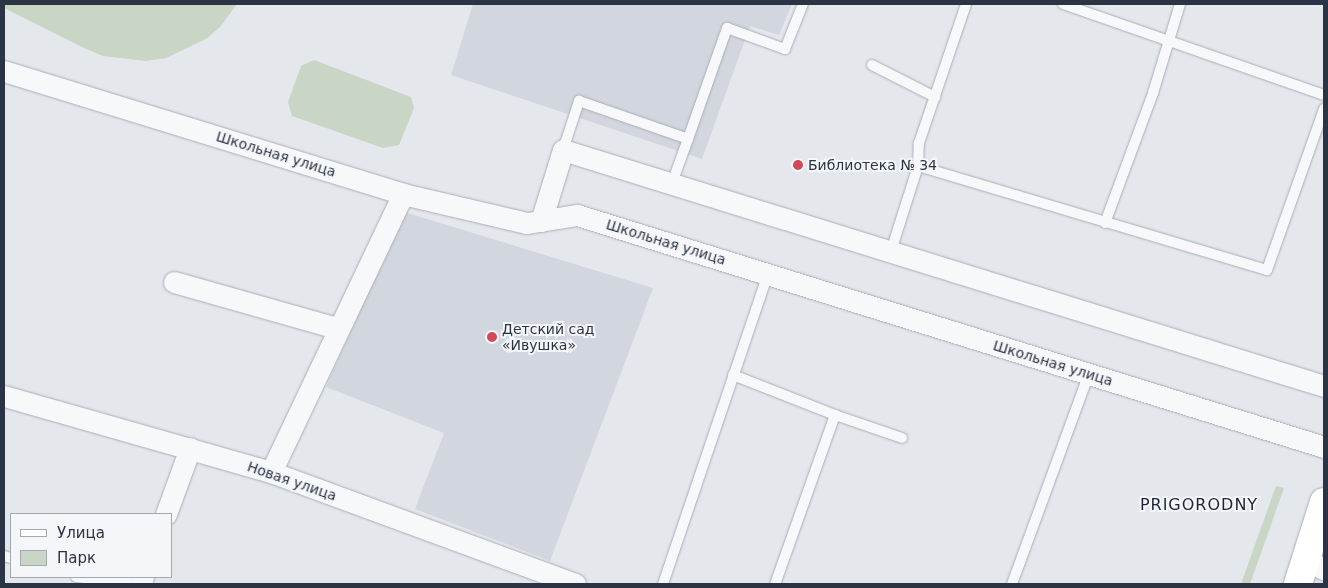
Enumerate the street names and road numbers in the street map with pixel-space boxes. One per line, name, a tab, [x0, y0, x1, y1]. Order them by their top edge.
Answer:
street label: Школьная улица	[214, 128, 338, 180]
street label: Школьная улица	[604, 216, 728, 268]
street label: Школьная улица	[991, 337, 1115, 389]
street label: Новая улица	[245, 458, 339, 504]

